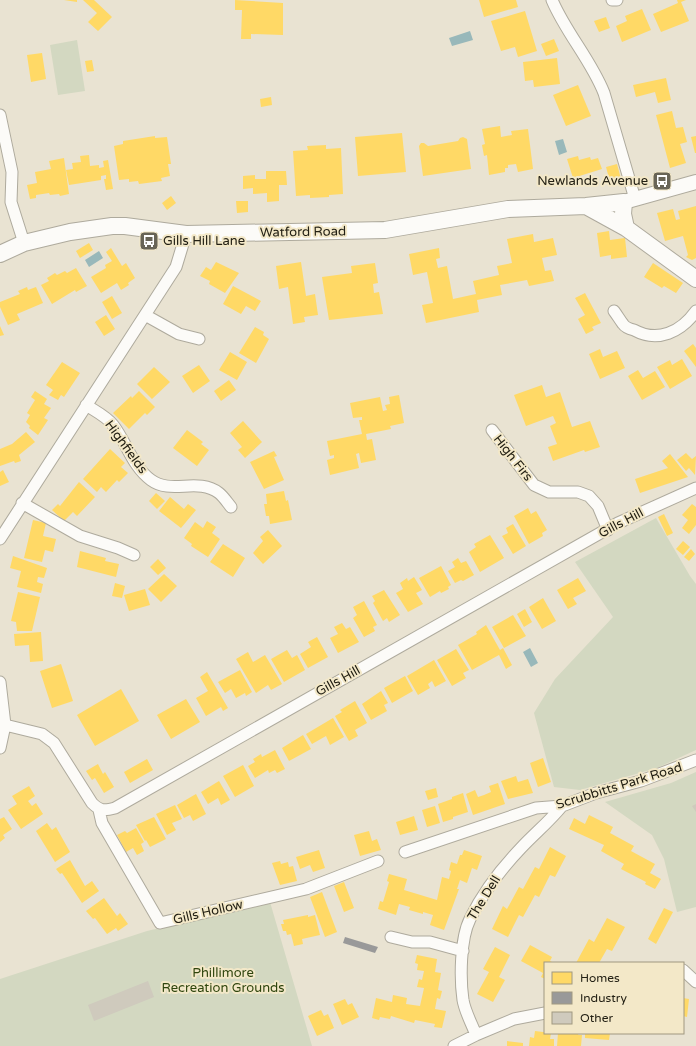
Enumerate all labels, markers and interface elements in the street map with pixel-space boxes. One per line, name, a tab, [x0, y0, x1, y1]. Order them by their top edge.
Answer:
bus stop icon: Newlands Avenue	[651, 170, 673, 192]
place label: Newlands Avenue	[537, 173, 648, 189]
street label: Watford Road	[260, 223, 346, 241]
bus stop icon: Gills Hill Lane	[138, 230, 160, 252]
place label: Gills Hill Lane	[163, 233, 245, 249]
street label: Highfields	[101, 417, 151, 477]
street label: High Firs	[490, 432, 536, 484]
street label: Gills Hill	[596, 505, 646, 541]
street label: Gills Hill	[313, 662, 363, 700]
street label: Scrubbitts Park Road	[554, 759, 684, 813]
street label: The Dell	[464, 873, 504, 923]
street label: Gills Hollow	[171, 896, 245, 928]
legend	[544, 962, 684, 1034]
park label: Phillimore Recreation Grounds	[161, 965, 285, 996]
text: Homes	[580, 971, 620, 985]
text: Industry	[580, 991, 627, 1005]
text: Other	[580, 1011, 613, 1025]

